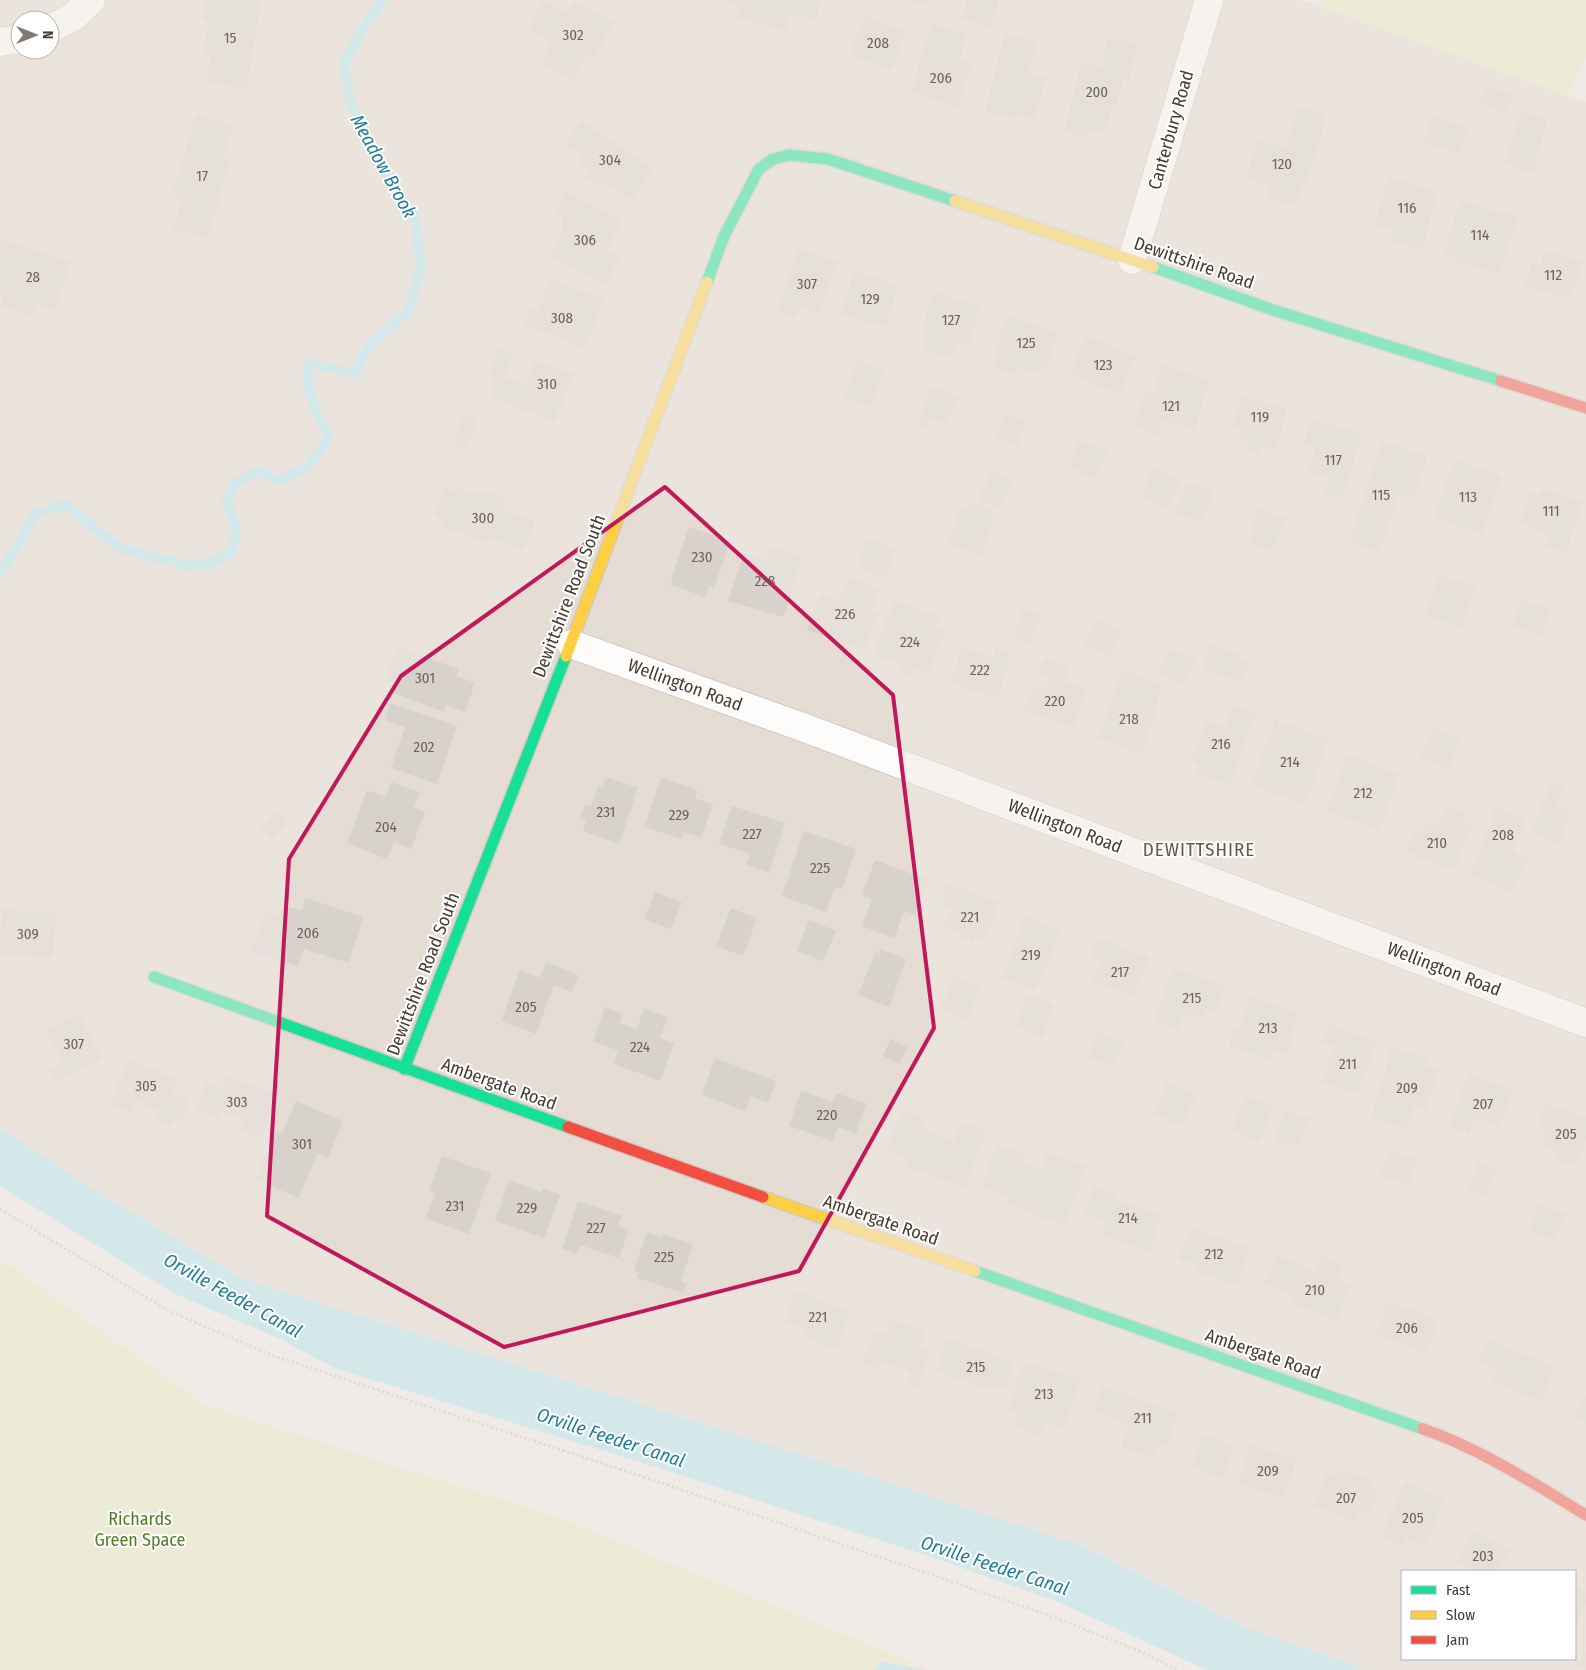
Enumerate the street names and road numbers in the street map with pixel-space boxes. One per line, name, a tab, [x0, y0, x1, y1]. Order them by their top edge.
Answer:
street label: Canterbury Road	[1143, 68, 1199, 192]
street label: Dewittshire Road	[1131, 232, 1257, 294]
street label: Dewittshire Road South	[528, 511, 610, 681]
street label: Wellington Road	[625, 654, 745, 716]
street label: Wellington Road	[1005, 794, 1125, 858]
street label: Dewittshire Road South	[382, 889, 464, 1059]
street label: Wellington Road	[1384, 937, 1504, 1001]
street label: Ambergate Road	[438, 1053, 560, 1115]
street label: Ambergate Road	[820, 1190, 942, 1250]
street label: Ambergate Road	[1202, 1324, 1324, 1384]

